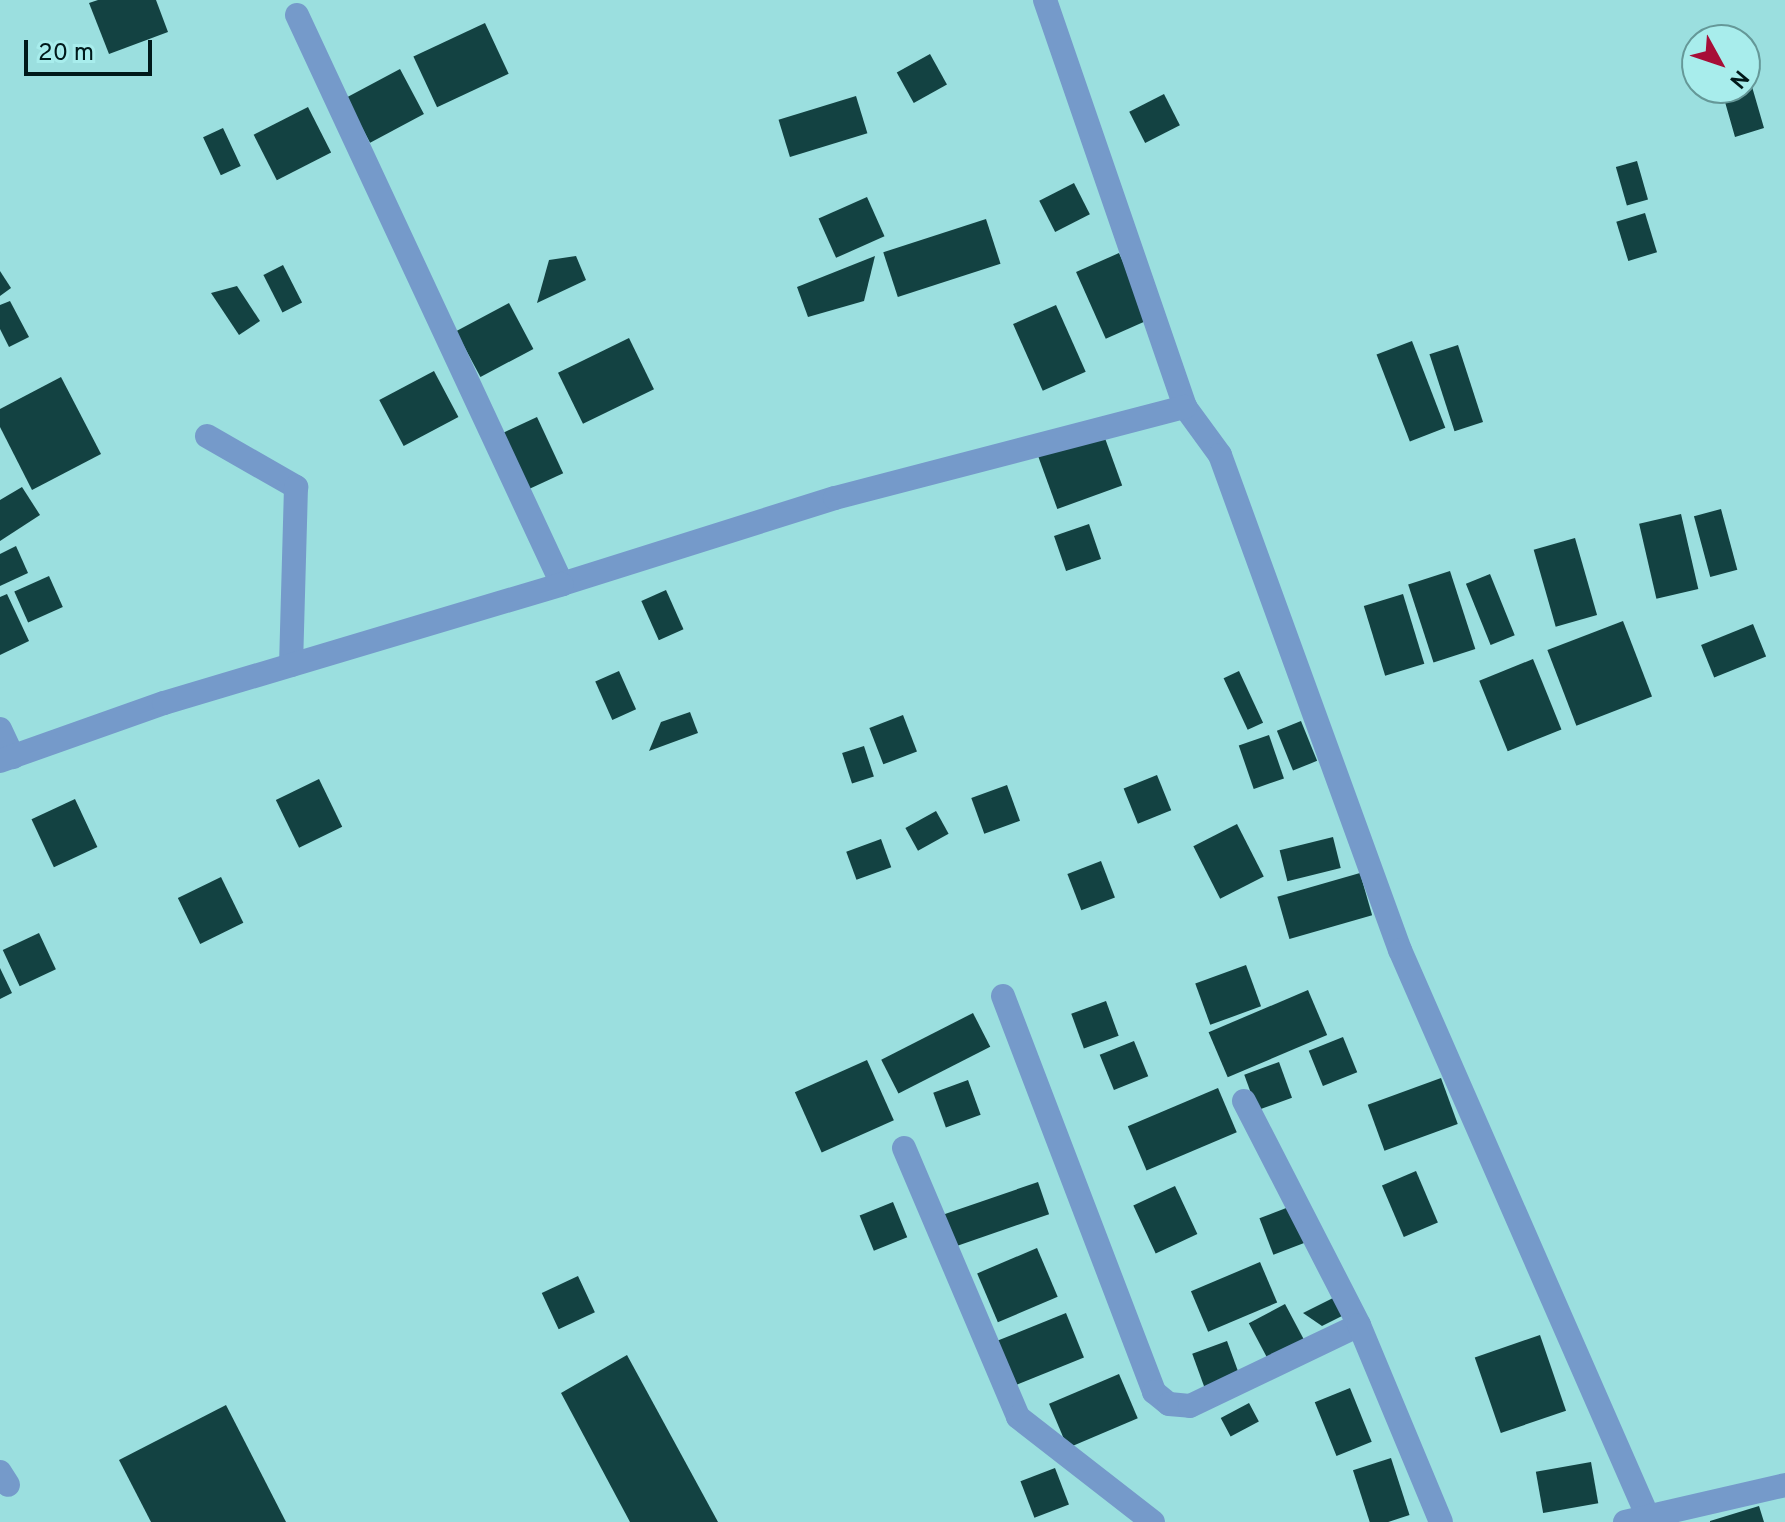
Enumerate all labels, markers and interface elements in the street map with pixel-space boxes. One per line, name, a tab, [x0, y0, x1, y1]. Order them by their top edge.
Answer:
scale bar	[28, 24, 156, 74]
north arrow	[1681, 24, 1761, 104]
text: 20 m	[38, 39, 94, 69]
text: N	[1723, 64, 1754, 93]

